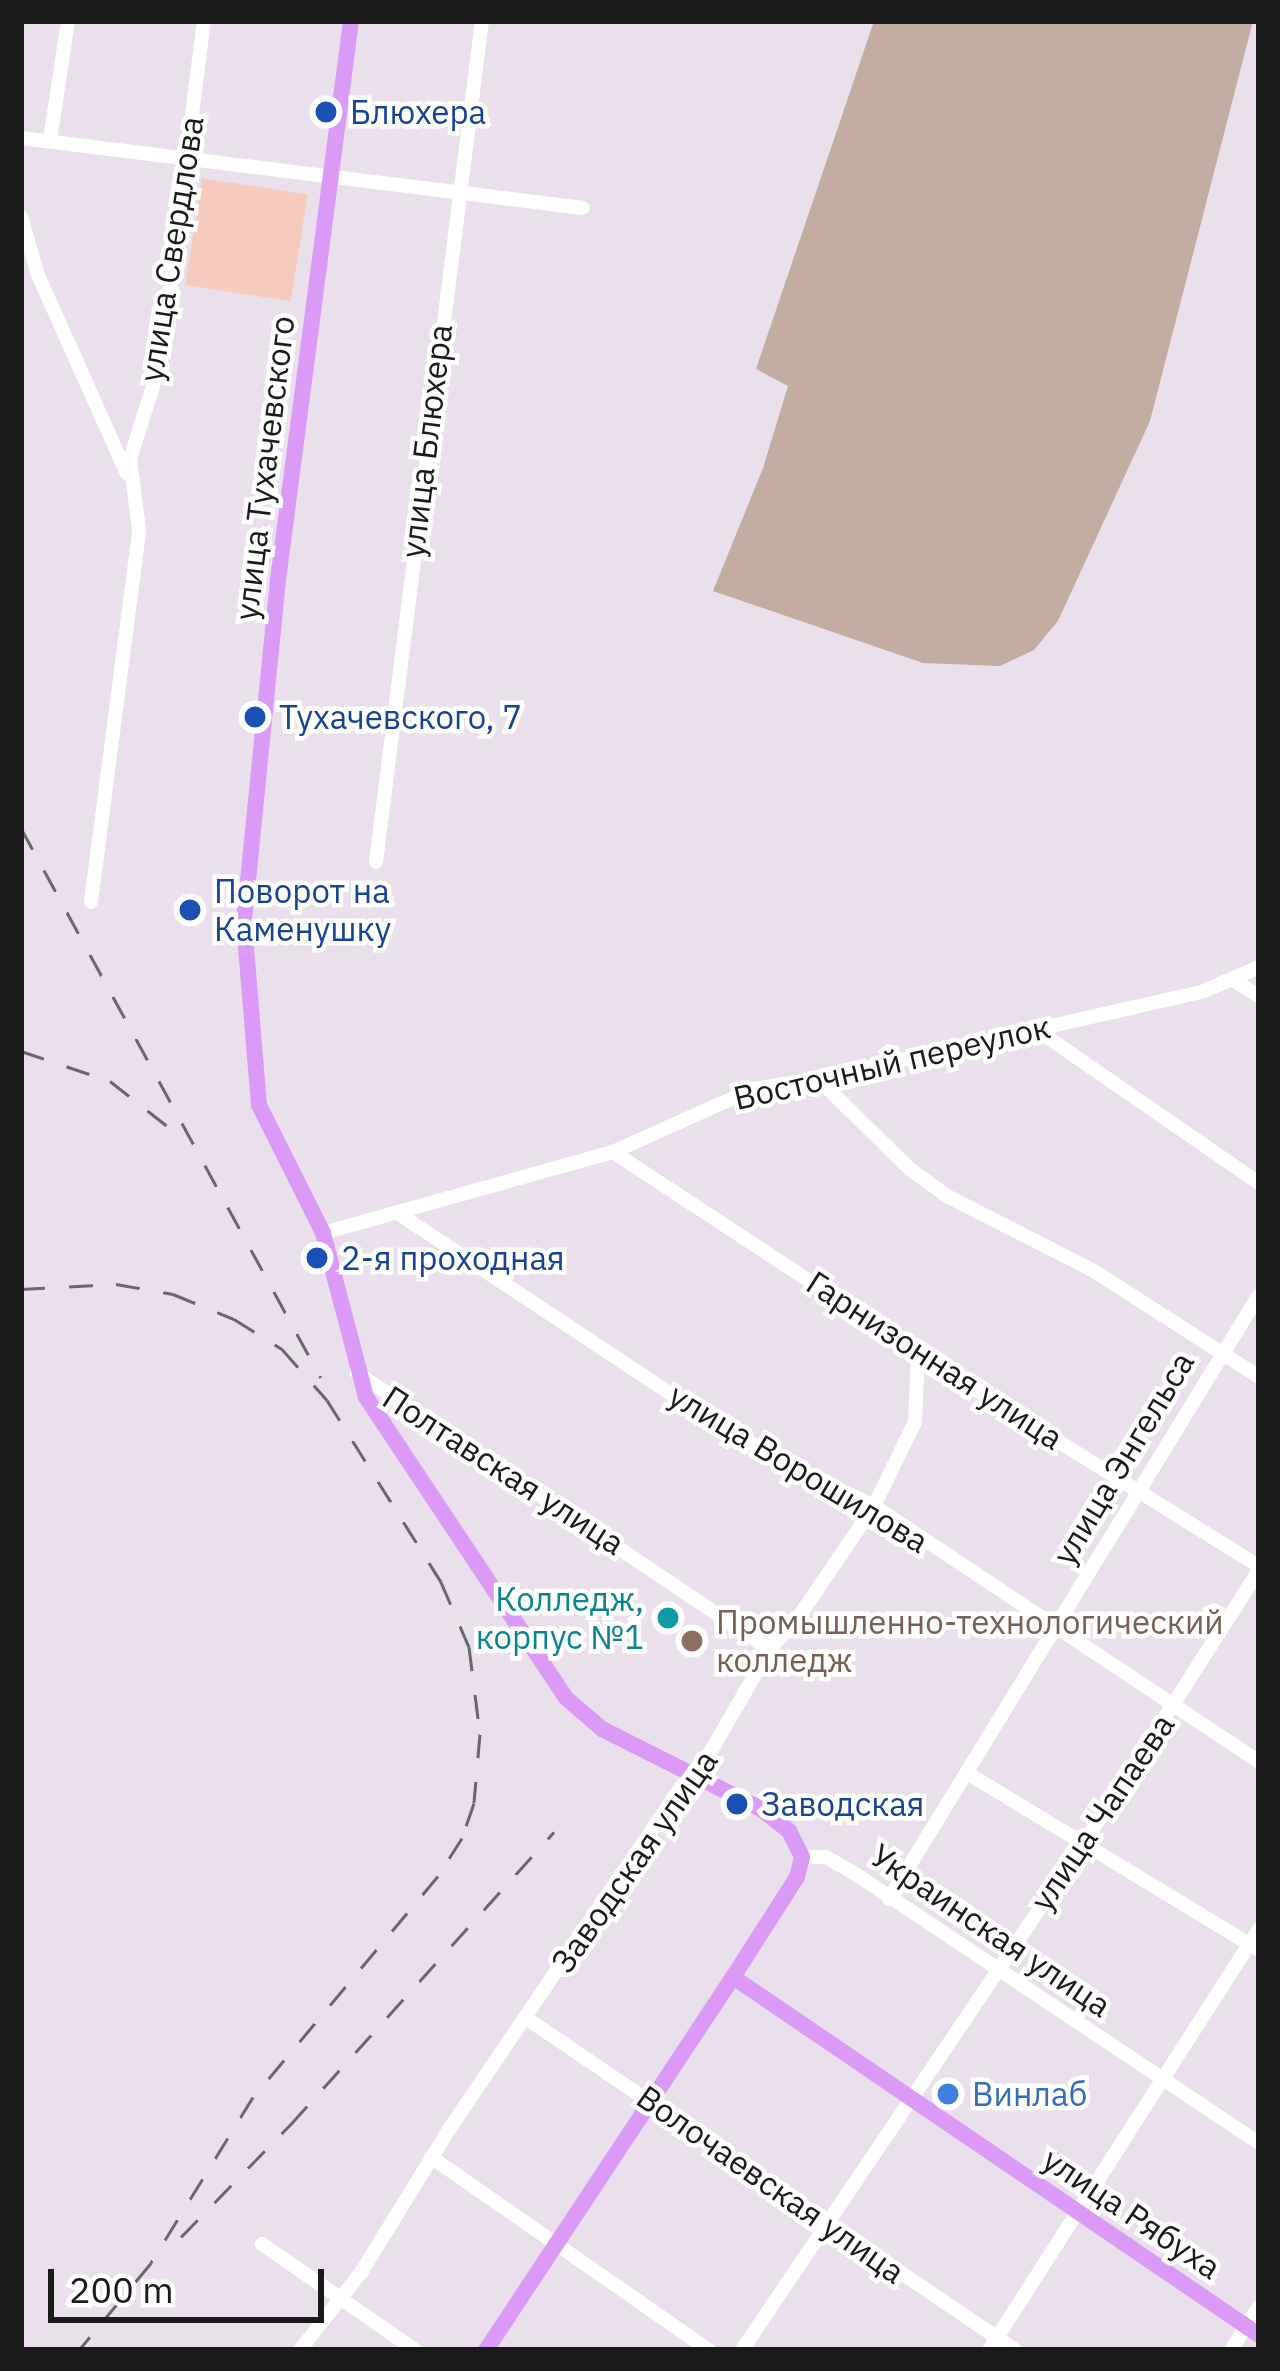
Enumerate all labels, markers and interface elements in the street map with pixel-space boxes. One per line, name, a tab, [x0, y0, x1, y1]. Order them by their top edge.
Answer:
place label: Блюхера	[350, 92, 486, 132]
marker: Блюхера	[313, 99, 339, 125]
street label: улица Свердлова	[130, 113, 212, 385]
street label: улица Тухачевского	[226, 314, 302, 622]
street label: улица Блюхера	[392, 322, 460, 560]
place label: Тухачевского, 7	[279, 697, 522, 737]
marker: Тухачевского, 7	[242, 704, 268, 730]
place label: Поворот на Каменушку	[214, 871, 391, 949]
marker: Поворот на Каменушку	[177, 897, 203, 923]
street label: Восточный переулок	[730, 1006, 1054, 1118]
place label: 2-я проходная	[341, 1238, 565, 1278]
marker: 2-я проходная	[304, 1245, 330, 1271]
street label: Гарнизонная улица	[799, 1262, 1071, 1458]
street label: улица Энгельса	[1044, 1344, 1202, 1572]
street label: улица Ворошилова	[662, 1375, 936, 1561]
street label: Полтавская улица	[376, 1377, 632, 1563]
place label: Колледж, корпус №1	[476, 1579, 644, 1657]
place label: Промышленно-технологический колледж	[716, 1602, 1224, 1680]
marker: Колледж, корпус №1	[655, 1605, 681, 1631]
marker: Промышленно-технологический колледж	[679, 1628, 705, 1654]
street label: улица Чапаева	[1022, 1706, 1182, 1918]
street label: Заводская улица	[542, 1742, 726, 1980]
place label: Заводская	[761, 1784, 924, 1824]
marker: Заводская	[724, 1791, 750, 1817]
street label: Украинская улица	[863, 1835, 1119, 2025]
place label: Винлаб	[972, 2074, 1087, 2114]
street label: Волочаевская улица	[629, 2077, 913, 2291]
marker: Винлаб	[935, 2081, 961, 2107]
street label: улица Рябуха	[1036, 2139, 1228, 2287]
scale bar	[54, 2245, 330, 2319]
text: 200 m	[69, 2266, 174, 2313]

